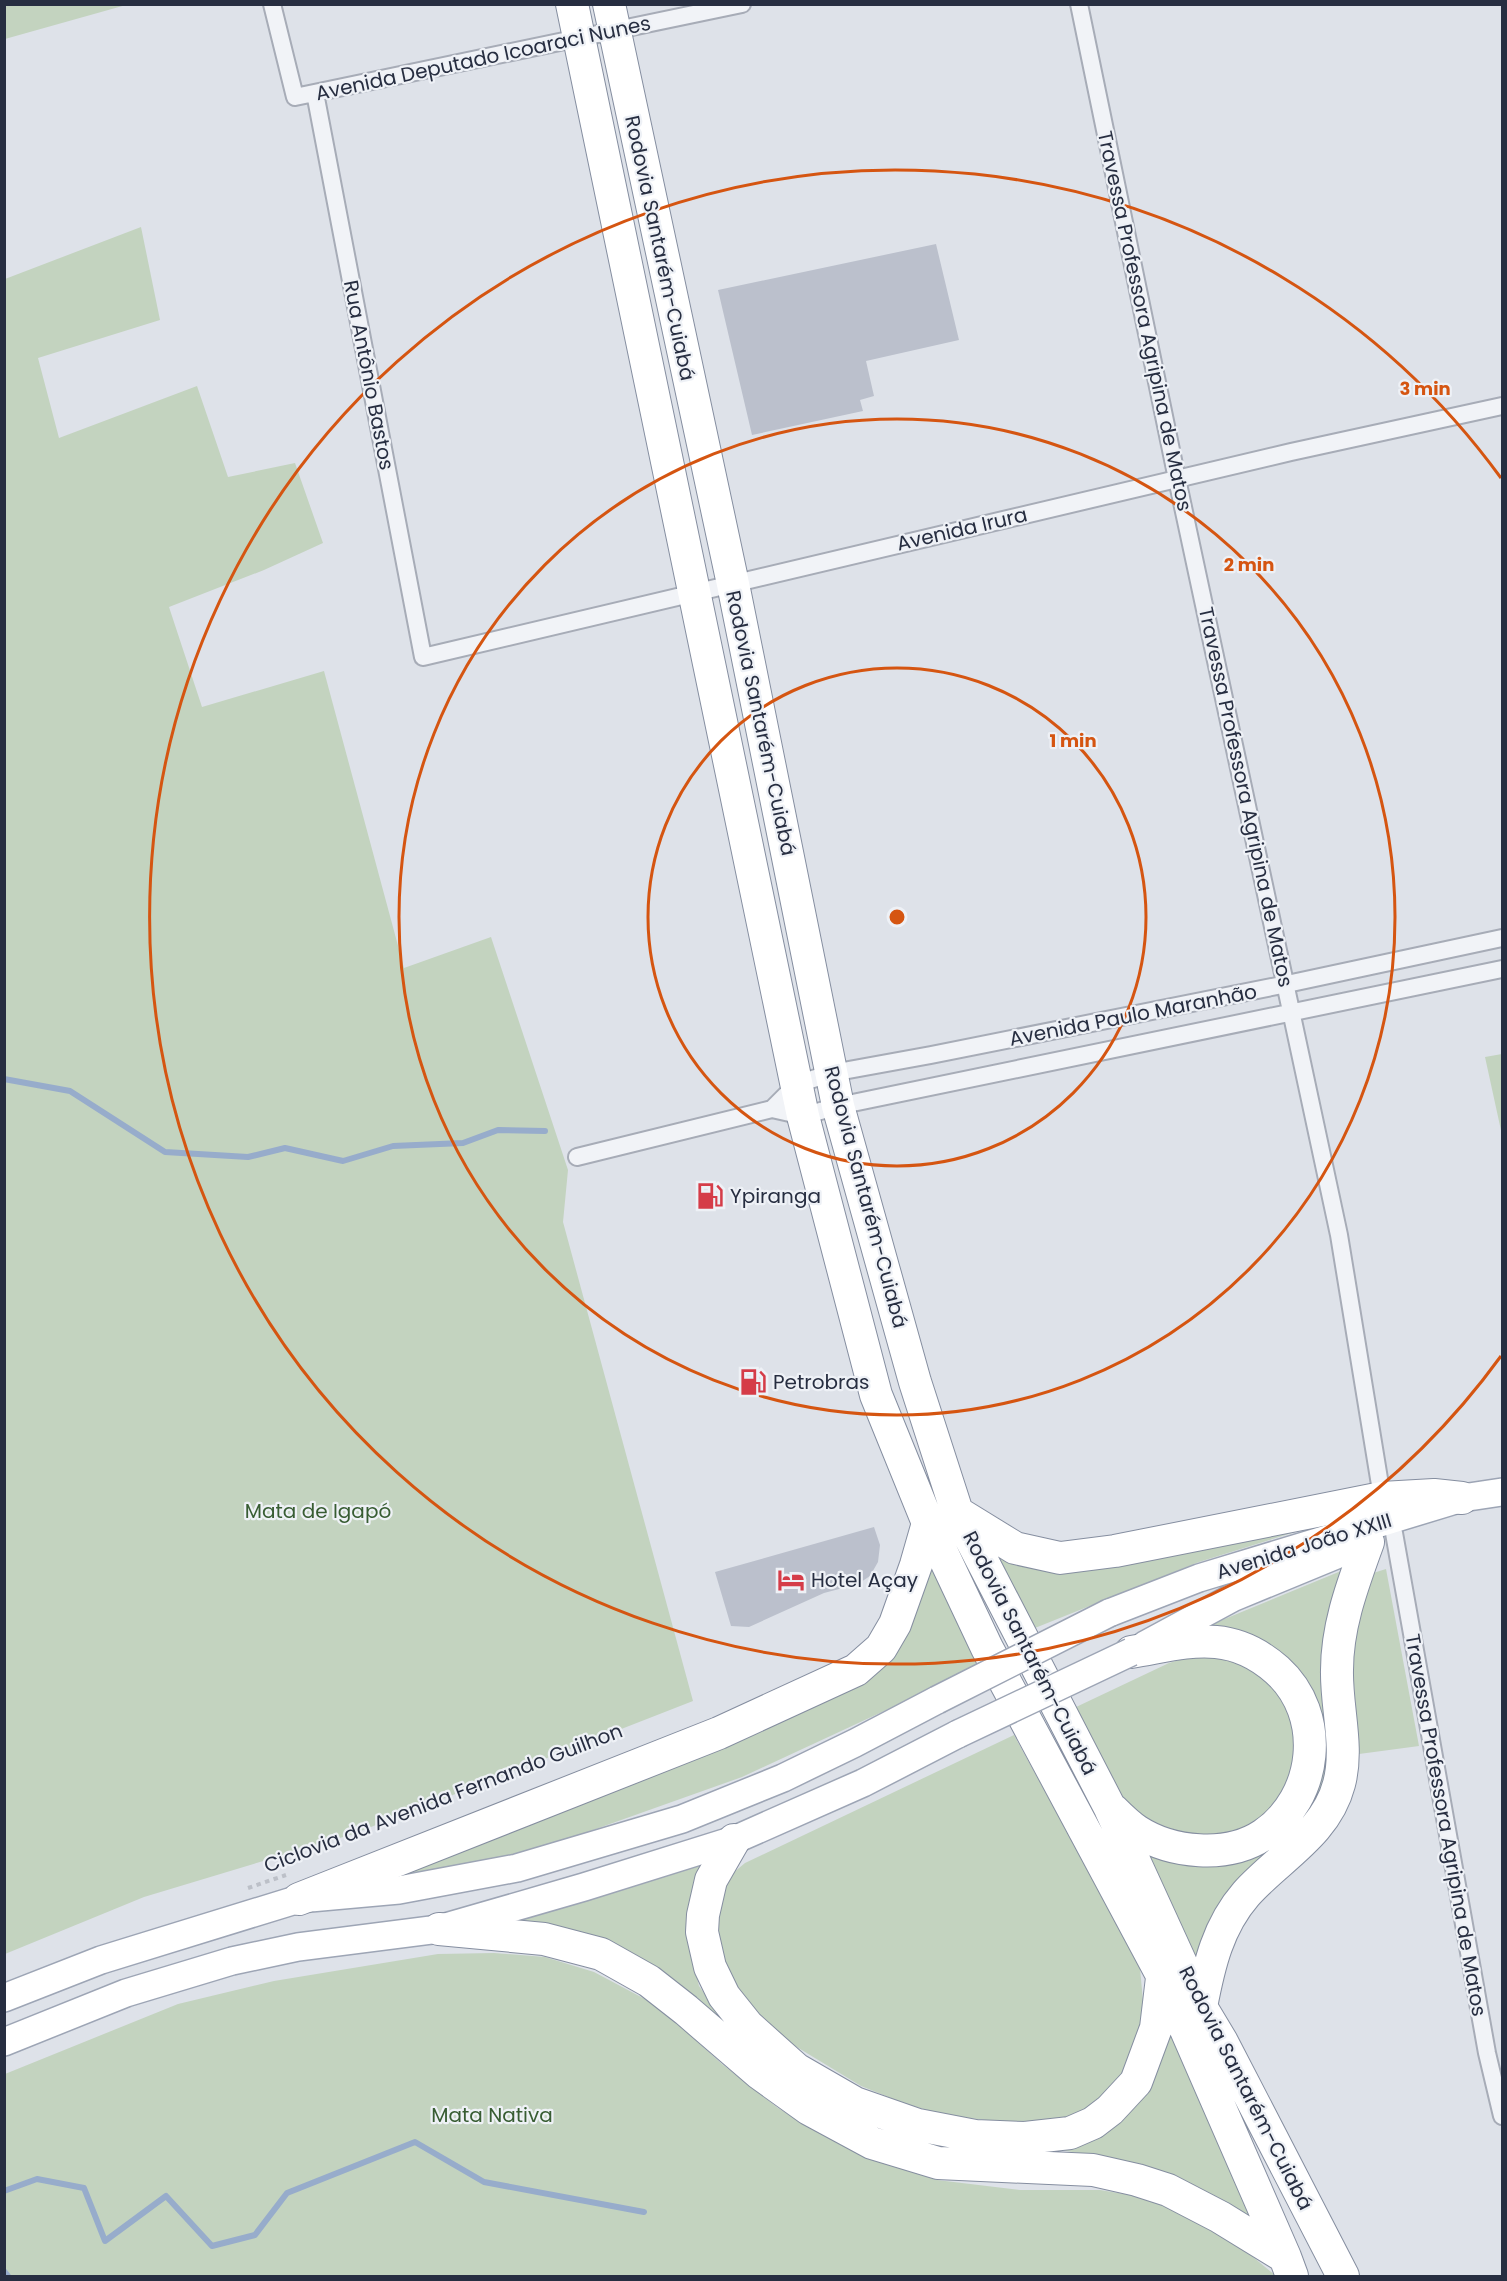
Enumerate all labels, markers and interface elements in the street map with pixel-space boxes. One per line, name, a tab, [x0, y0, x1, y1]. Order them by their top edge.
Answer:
street label: Avenida Deputado Icoaraci Nunes	[313, 9, 653, 107]
street label: Rodovia Santarém-Cuiabá	[618, 113, 702, 383]
street label: Travessa Professora Agripina de Matos	[1091, 128, 1199, 514]
street label: Rua Antônio Bastos	[337, 278, 401, 472]
text: 3 min	[1399, 376, 1451, 401]
street label: Avenida Irura	[894, 500, 1030, 558]
text: 2 min	[1224, 552, 1274, 577]
street label: Rodovia Santarém-Cuiabá	[719, 588, 803, 858]
street label: Travessa Professora Agripina de Matos	[1192, 604, 1300, 990]
text: 1 min	[1049, 728, 1097, 753]
centre of rings	[887, 907, 907, 927]
street label: Avenida Paulo Maranhão	[1007, 977, 1259, 1053]
street label: Rodovia Santarém-Cuiabá	[817, 1063, 915, 1331]
fuel station icon: Ypiranga	[695, 1181, 725, 1211]
place label: Ypiranga	[730, 1182, 821, 1210]
fuel station icon: Petrobras	[738, 1367, 768, 1397]
place label: Petrobras	[773, 1368, 869, 1396]
park label: Mata de Igapó	[245, 1497, 391, 1525]
street label: Avenida João XXIII	[1213, 1506, 1395, 1586]
street label: Rodovia Santarém-Cuiabá	[956, 1526, 1104, 1780]
hotel icon: Hotel Açay	[776, 1565, 806, 1595]
place label: Hotel Açay	[811, 1566, 918, 1594]
street label: Travessa Professora Agripina de Matos	[1399, 1632, 1493, 2018]
street label: Ciclovia da Avenida Fernando Guilhon	[260, 1716, 626, 1880]
street label: Rodovia Santarém-Cuiabá	[1172, 1961, 1320, 2215]
park label: Mata Nativa	[431, 2101, 553, 2129]

